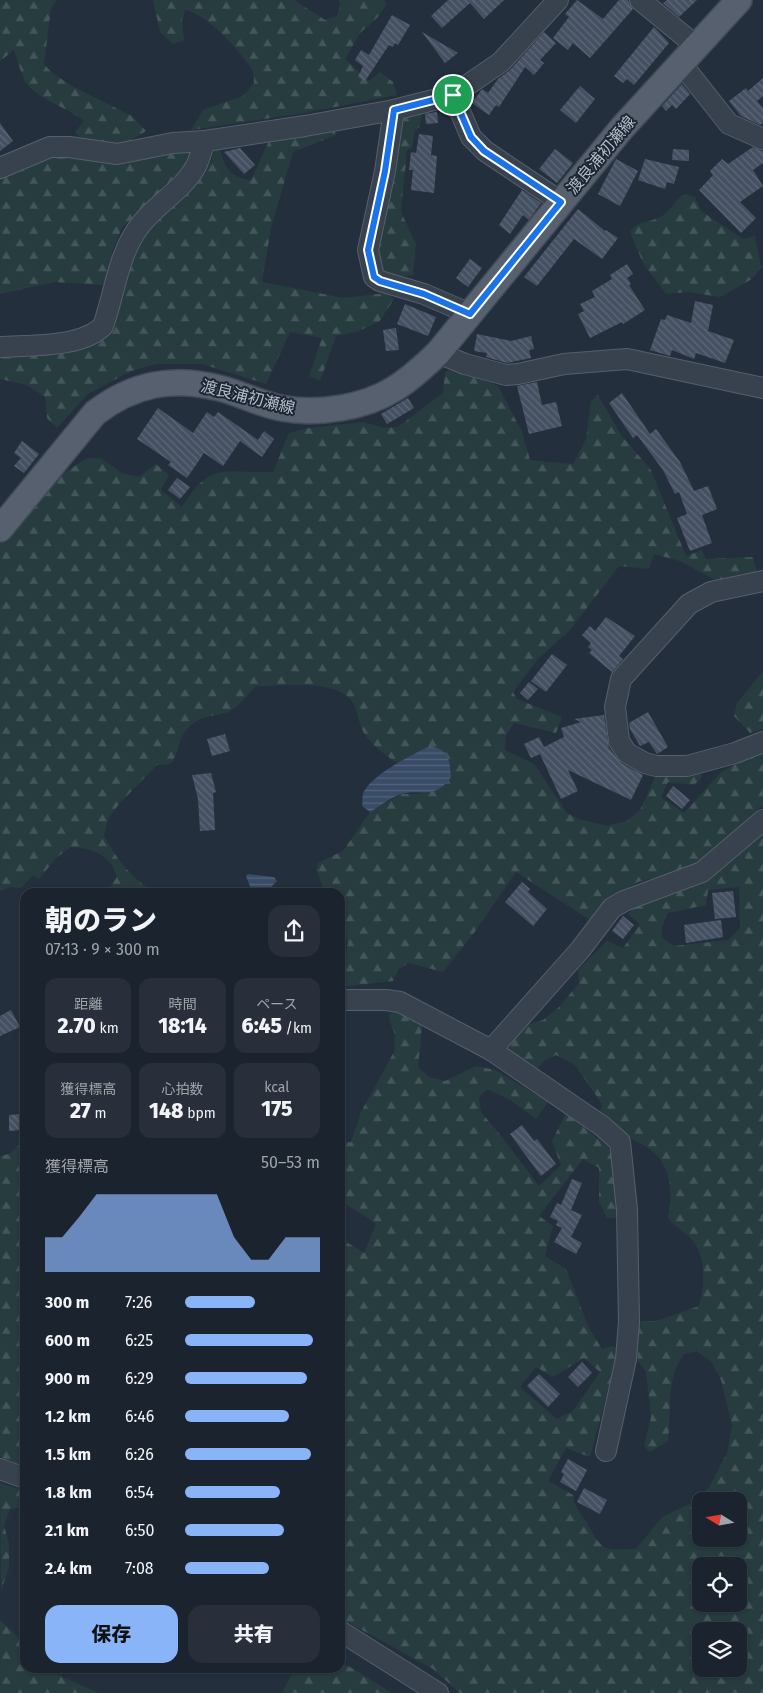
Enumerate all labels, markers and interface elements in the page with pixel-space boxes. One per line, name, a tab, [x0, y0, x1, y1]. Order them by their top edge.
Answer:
pin	[432, 74, 474, 116]
icon: arrive	[439, 81, 467, 109]
street label: 渡良浦初瀬線	[563, 112, 639, 198]
street label: 渡良浦初瀬線	[199, 376, 297, 418]
text: 朝のラン	[45, 904, 157, 937]
button: share	[268, 905, 320, 957]
text: 07:13 · 9 × 300 m	[45, 940, 160, 959]
text: 距離	[74, 996, 102, 1013]
text: 時間	[168, 996, 196, 1013]
text: ペース	[256, 996, 297, 1013]
text: 2.70	[58, 1013, 96, 1039]
text: 18:14	[158, 1013, 207, 1039]
text: 6:45	[242, 1013, 282, 1039]
text: km	[96, 1020, 119, 1037]
text: /km	[282, 1020, 312, 1037]
text: kcal	[264, 1079, 289, 1096]
text: 獲得標高	[60, 1081, 116, 1098]
text: 心拍数	[161, 1081, 203, 1098]
text: 175	[261, 1096, 292, 1122]
text: 27	[70, 1098, 91, 1124]
text: 148	[149, 1098, 184, 1124]
text: m	[91, 1105, 106, 1122]
text: bpm	[184, 1105, 216, 1122]
text: 50–53 m	[261, 1153, 320, 1172]
text: 獲得標高	[45, 1157, 109, 1176]
text: 300 m	[45, 1293, 89, 1312]
text: 7:26	[125, 1293, 152, 1312]
text: 600 m	[45, 1331, 90, 1350]
text: 6:25	[125, 1331, 153, 1350]
text: 900 m	[45, 1369, 90, 1388]
text: 6:29	[125, 1369, 154, 1388]
text: 1.2 km	[45, 1407, 91, 1426]
text: 6:46	[125, 1407, 154, 1426]
text: 1.5 km	[45, 1445, 91, 1464]
text: 6:26	[125, 1445, 154, 1464]
text: 1.8 km	[45, 1483, 92, 1502]
text: 6:54	[125, 1483, 154, 1502]
north arrow	[692, 1492, 748, 1548]
map controls	[692, 1492, 747, 1677]
text: 2.1 km	[45, 1521, 89, 1540]
text: 6:50	[125, 1521, 154, 1540]
button: locate	[692, 1557, 747, 1612]
text: 2.4 km	[45, 1559, 92, 1578]
text: 7:08	[125, 1559, 154, 1578]
button: 保存	[45, 1605, 178, 1663]
button: 共有	[188, 1605, 320, 1663]
button: layers	[692, 1622, 747, 1677]

